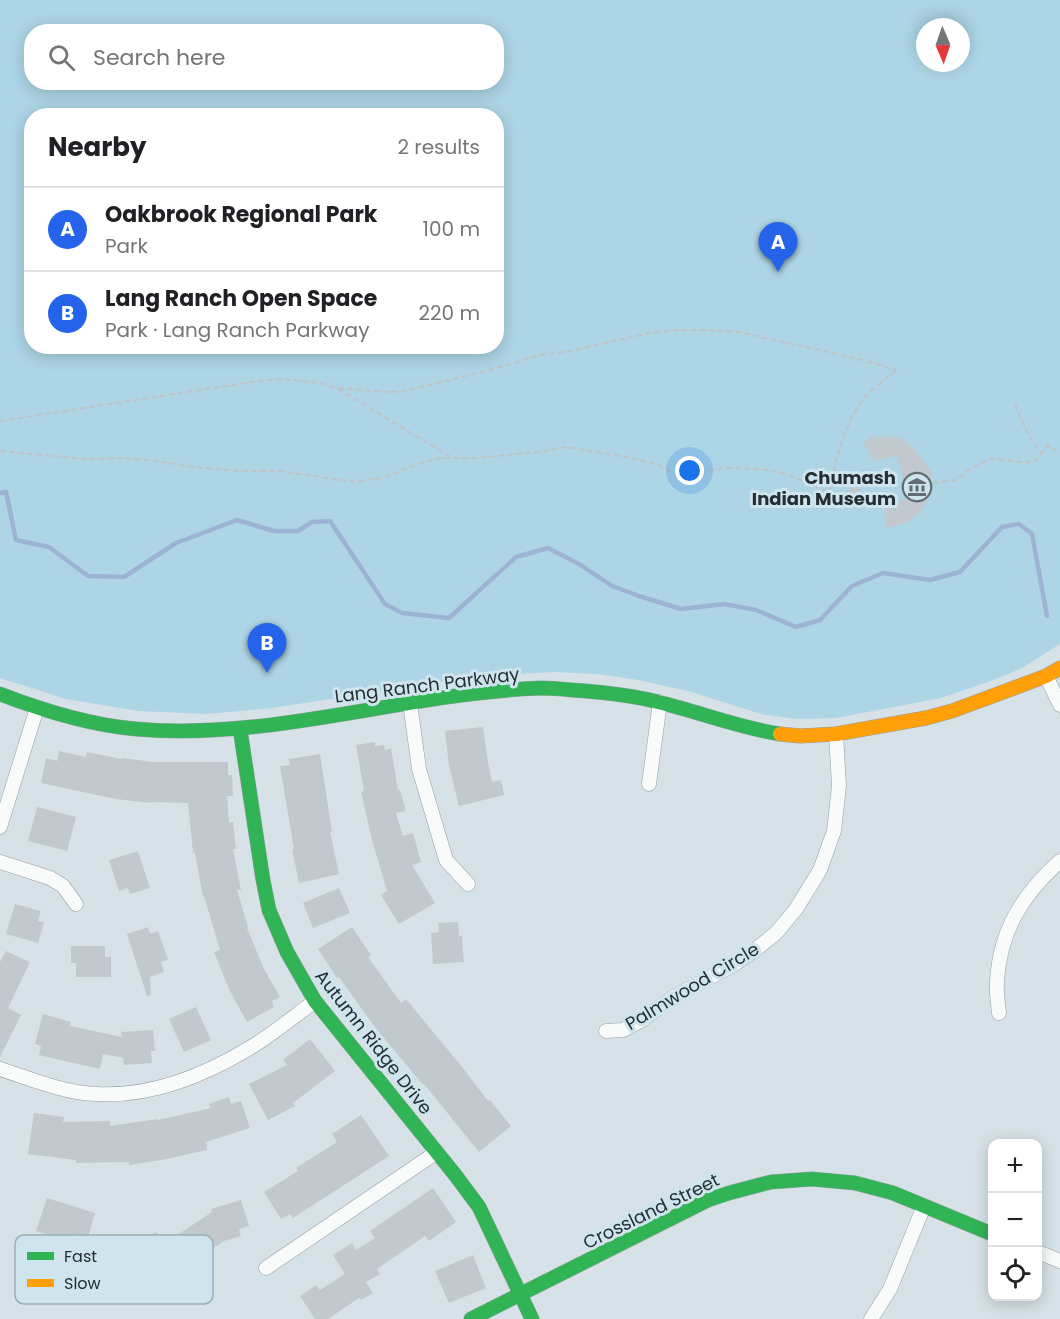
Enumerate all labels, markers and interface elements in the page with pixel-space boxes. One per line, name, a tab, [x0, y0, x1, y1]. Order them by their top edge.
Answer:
north arrow	[916, 18, 970, 72]
search box	[24, 24, 504, 90]
icon: search	[45, 41, 78, 74]
text: Search here	[93, 42, 226, 73]
text: Nearby	[48, 129, 146, 165]
text: 2 results	[397, 133, 480, 161]
text: Oakbrook Regional Park	[105, 199, 377, 230]
text: A	[60, 215, 75, 243]
text: 100 m	[423, 215, 480, 243]
pin: A	[758, 222, 798, 272]
text: Park	[105, 232, 148, 260]
text: Lang Ranch Open Space	[105, 283, 377, 314]
text: B	[61, 299, 74, 327]
text: 220 m	[419, 299, 480, 327]
text: Park · Lang Ranch Parkway	[105, 316, 369, 344]
your location	[675, 456, 704, 485]
place label: Chumash Indian Museum	[752, 465, 896, 511]
museum icon: Chumash Indian Museum	[901, 471, 933, 503]
pin: B	[248, 624, 286, 673]
street label: Lang Ranch Parkway	[333, 661, 521, 709]
street label: Palmwood Circle	[620, 936, 764, 1036]
street label: Autumn Ridge Drive	[310, 964, 438, 1120]
map controls	[988, 1139, 1042, 1301]
button: +	[988, 1139, 1042, 1193]
street label: Crossland Street	[579, 1167, 723, 1255]
button: −	[988, 1193, 1042, 1247]
legend	[15, 1235, 213, 1304]
text: Fast	[64, 1245, 97, 1268]
button: locate	[988, 1247, 1042, 1301]
text: Slow	[64, 1272, 101, 1295]

